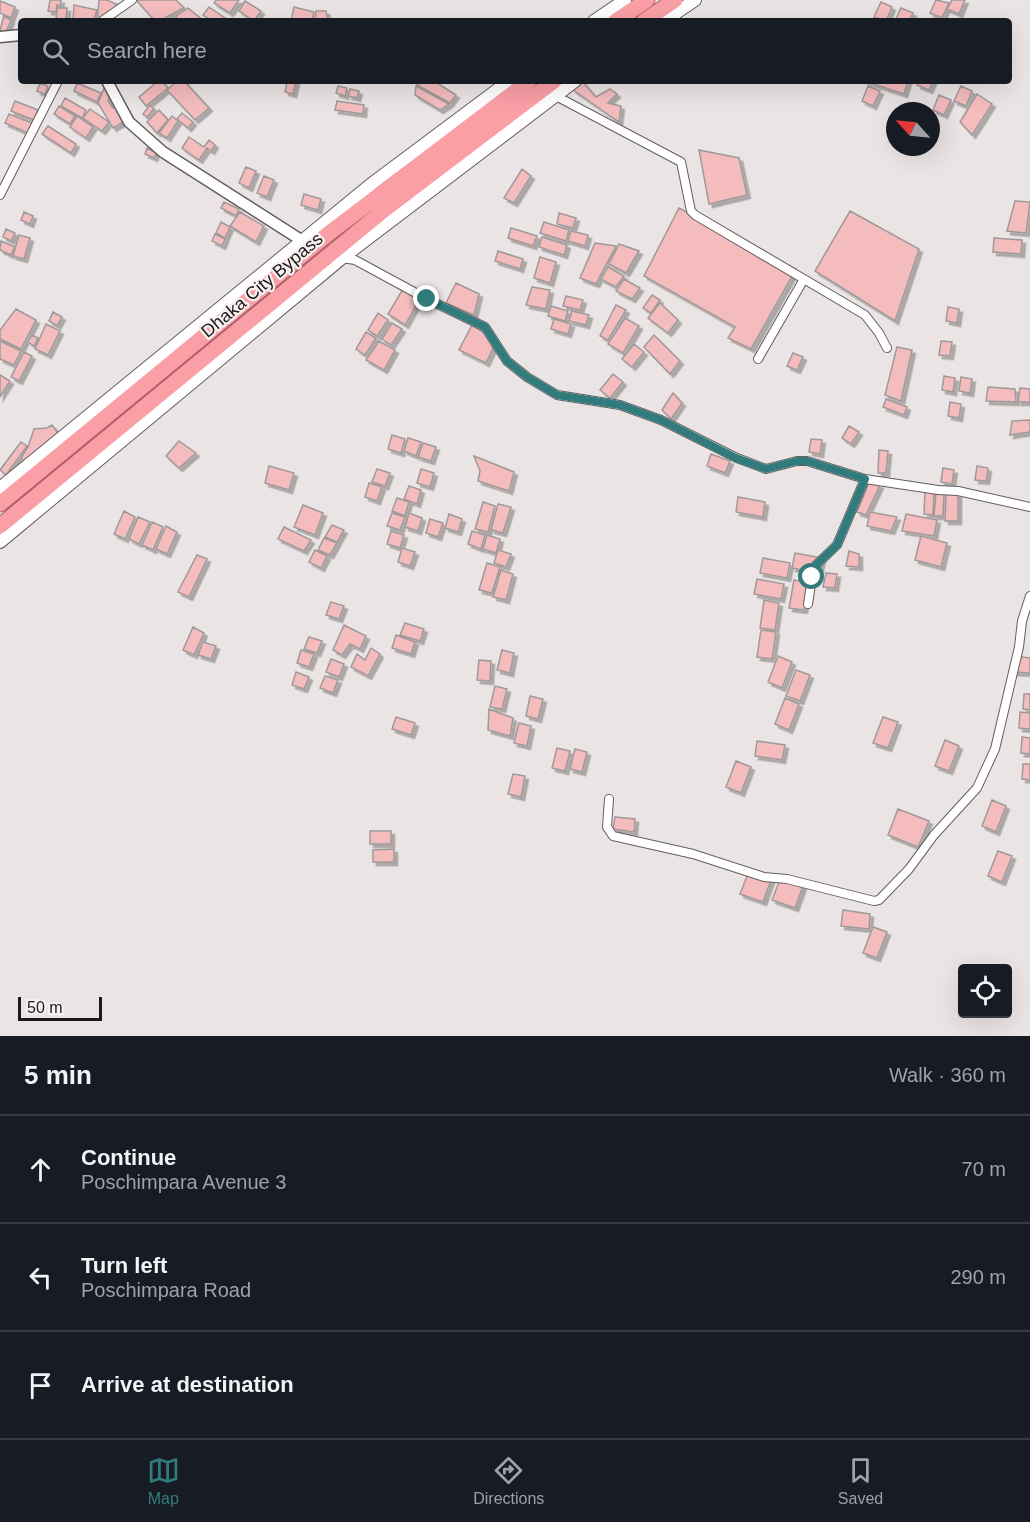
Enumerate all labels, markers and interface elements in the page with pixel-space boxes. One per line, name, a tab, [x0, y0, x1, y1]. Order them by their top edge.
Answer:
search box	[18, 18, 1012, 84]
icon: search	[39, 35, 72, 68]
text: Search here	[87, 38, 207, 63]
north arrow	[886, 102, 940, 156]
street label: Dhaka City Bypass	[197, 228, 327, 342]
route end	[413, 285, 439, 311]
route start	[798, 563, 824, 589]
map controls	[958, 964, 1012, 1018]
button: locate	[958, 964, 1012, 1018]
scale bar	[18, 994, 102, 1022]
text: 50 m	[27, 999, 63, 1016]
text: 5 min	[24, 1060, 92, 1090]
text: Walk · 360 m	[889, 1064, 1006, 1086]
text: Continue	[81, 1145, 176, 1170]
icon: ahead	[24, 1153, 57, 1186]
text: 70 m	[962, 1158, 1006, 1180]
text: Poschimpara Avenue 3	[81, 1171, 286, 1193]
text: Turn left	[81, 1253, 167, 1278]
icon: left	[24, 1261, 57, 1294]
text: 290 m	[950, 1266, 1006, 1288]
text: Poschimpara Road	[81, 1279, 251, 1301]
icon: arrive	[24, 1369, 57, 1402]
text: Arrive at destination	[81, 1372, 294, 1397]
tab: Map	[147, 1454, 180, 1508]
tab: Directions	[473, 1454, 544, 1508]
tab: Saved	[838, 1454, 883, 1508]

